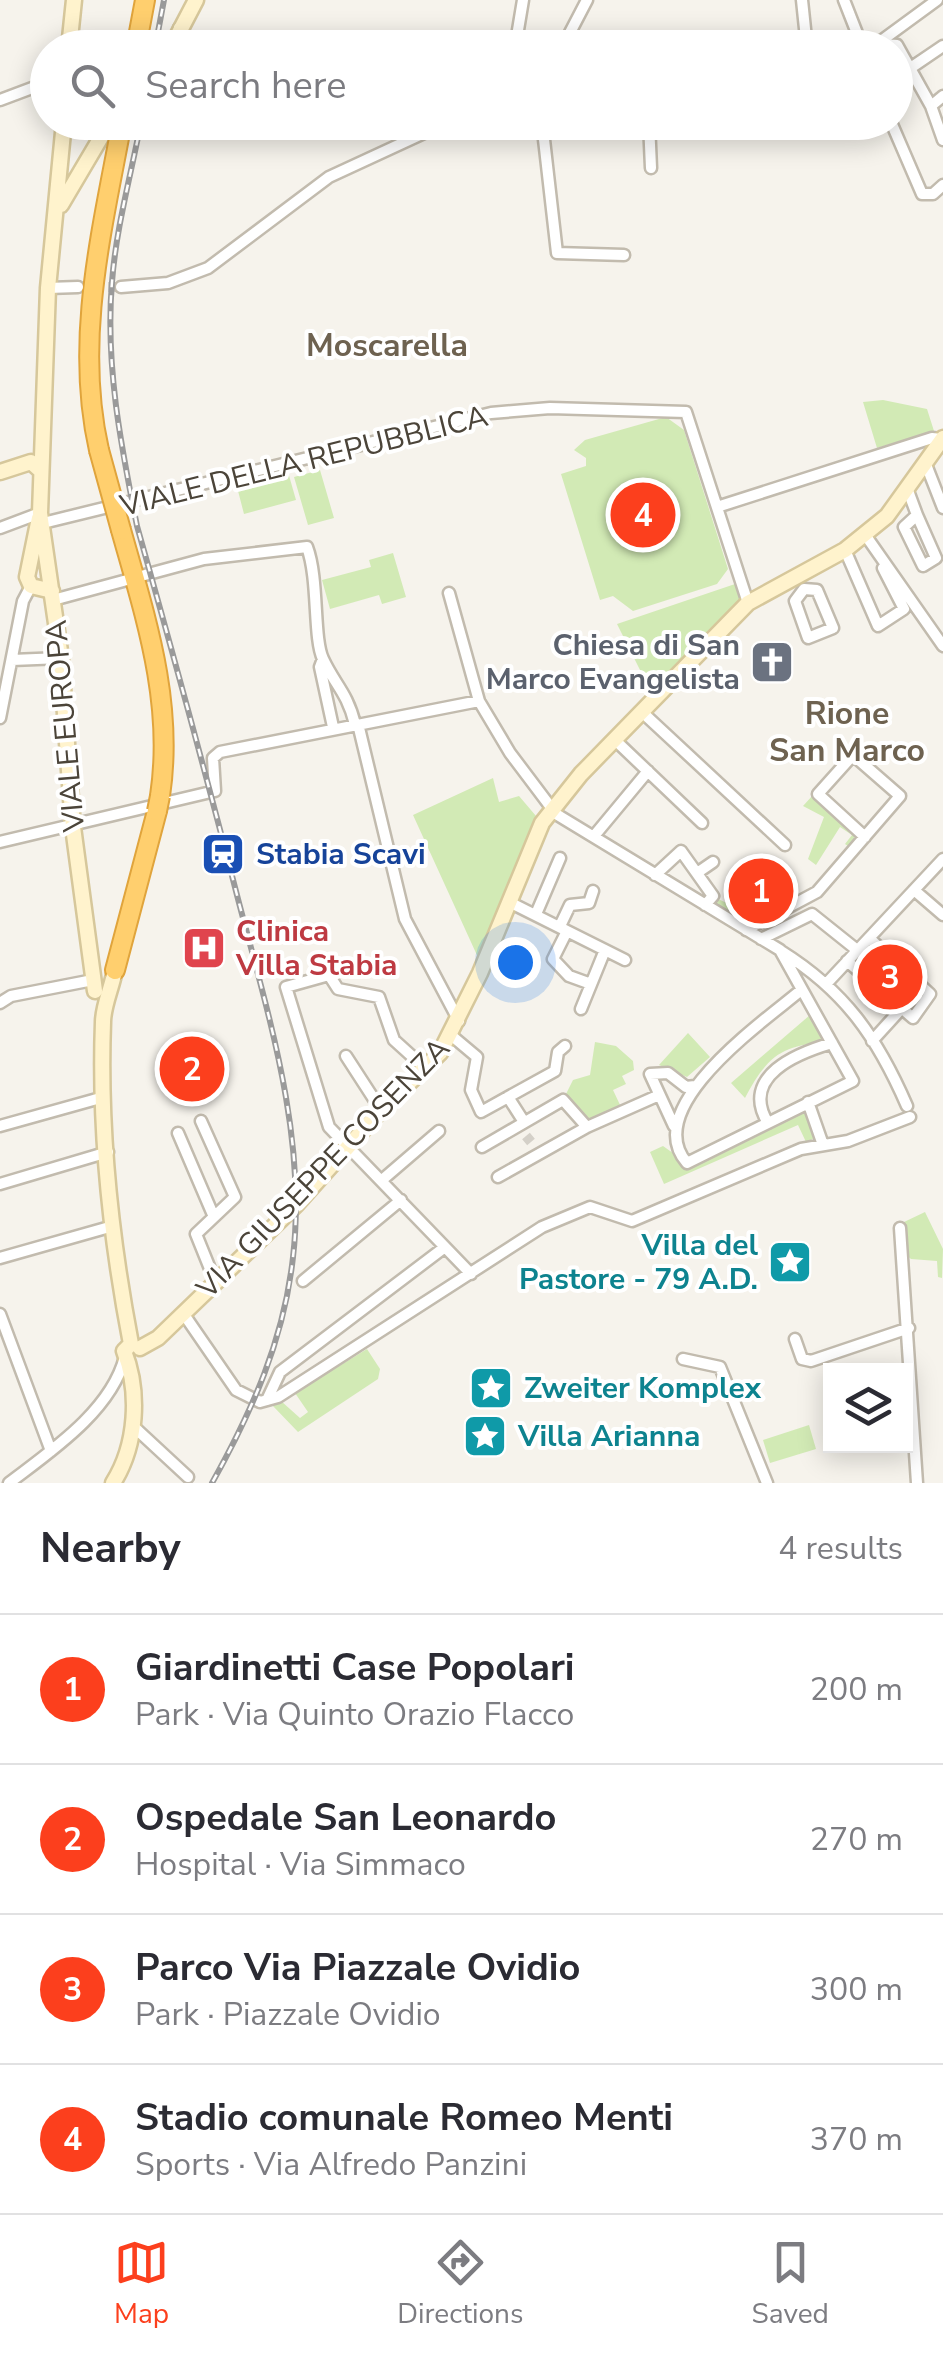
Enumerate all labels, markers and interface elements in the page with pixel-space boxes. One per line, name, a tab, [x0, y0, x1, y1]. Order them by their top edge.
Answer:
search box	[30, 30, 913, 140]
icon: search	[65, 58, 120, 113]
text: Search here	[145, 60, 346, 111]
district label: Moscarella	[306, 324, 468, 367]
street label: VIALE DELLA REPUBBLICA	[115, 396, 492, 527]
pin: 4	[610, 478, 676, 552]
street label: VIALE EUROPA	[36, 618, 95, 835]
place label: Chiesa di San Marco Evangelista	[486, 625, 740, 700]
church icon: Chiesa di San Marco Evangelista	[749, 639, 795, 685]
district label: Rione San Marco	[769, 692, 925, 772]
station icon: Stabia Scavi	[200, 831, 246, 877]
place label: Stabia Scavi	[256, 834, 426, 875]
pin: 1	[728, 854, 794, 928]
place label: Clinica Villa Stabia	[235, 911, 397, 986]
hospital icon: Clinica Villa Stabia	[181, 925, 227, 971]
your location	[490, 937, 541, 988]
pin: 3	[858, 940, 922, 1014]
street label: VIA GIUSEPPE COSENZA	[187, 1029, 459, 1309]
pin: 2	[160, 1032, 224, 1106]
place label: Villa del Pastore - 79 A.D.	[519, 1225, 758, 1300]
place icon: Villa del Pastore - 79 A.D.	[767, 1239, 813, 1285]
map controls	[823, 1363, 913, 1453]
button: layers	[823, 1363, 913, 1453]
place icon: Zweiter Komplex	[468, 1365, 514, 1411]
place label: Zweiter Komplex	[524, 1368, 762, 1409]
place icon: Villa Arianna	[462, 1413, 508, 1459]
place label: Villa Arianna	[517, 1416, 700, 1457]
text: Nearby	[40, 1520, 181, 1577]
text: 4 results	[778, 1527, 903, 1570]
text: Giardinetti Case Popolari	[135, 1642, 575, 1693]
text: 1	[63, 1668, 82, 1711]
text: 200 m	[810, 1668, 903, 1711]
text: Park · Via Quinto Orazio Flacco	[135, 1693, 574, 1736]
text: Ospedale San Leonardo	[135, 1792, 556, 1843]
text: 2	[63, 1818, 82, 1861]
text: 270 m	[810, 1818, 903, 1861]
text: Hospital · Via Simmaco	[135, 1843, 466, 1886]
text: Parco Via Piazzale Ovidio	[135, 1942, 580, 1993]
text: 3	[63, 1968, 82, 2011]
text: 300 m	[810, 1968, 903, 2011]
text: Park · Piazzale Ovidio	[135, 1993, 441, 2036]
text: Stadio comunale Romeo Menti	[135, 2092, 673, 2143]
text: 4	[63, 2118, 82, 2161]
text: 370 m	[810, 2118, 903, 2161]
text: Sports · Via Alfredo Panzini	[135, 2143, 527, 2186]
tab: Map	[114, 2235, 169, 2333]
tab: Directions	[397, 2235, 523, 2333]
tab: Saved	[752, 2235, 829, 2333]

